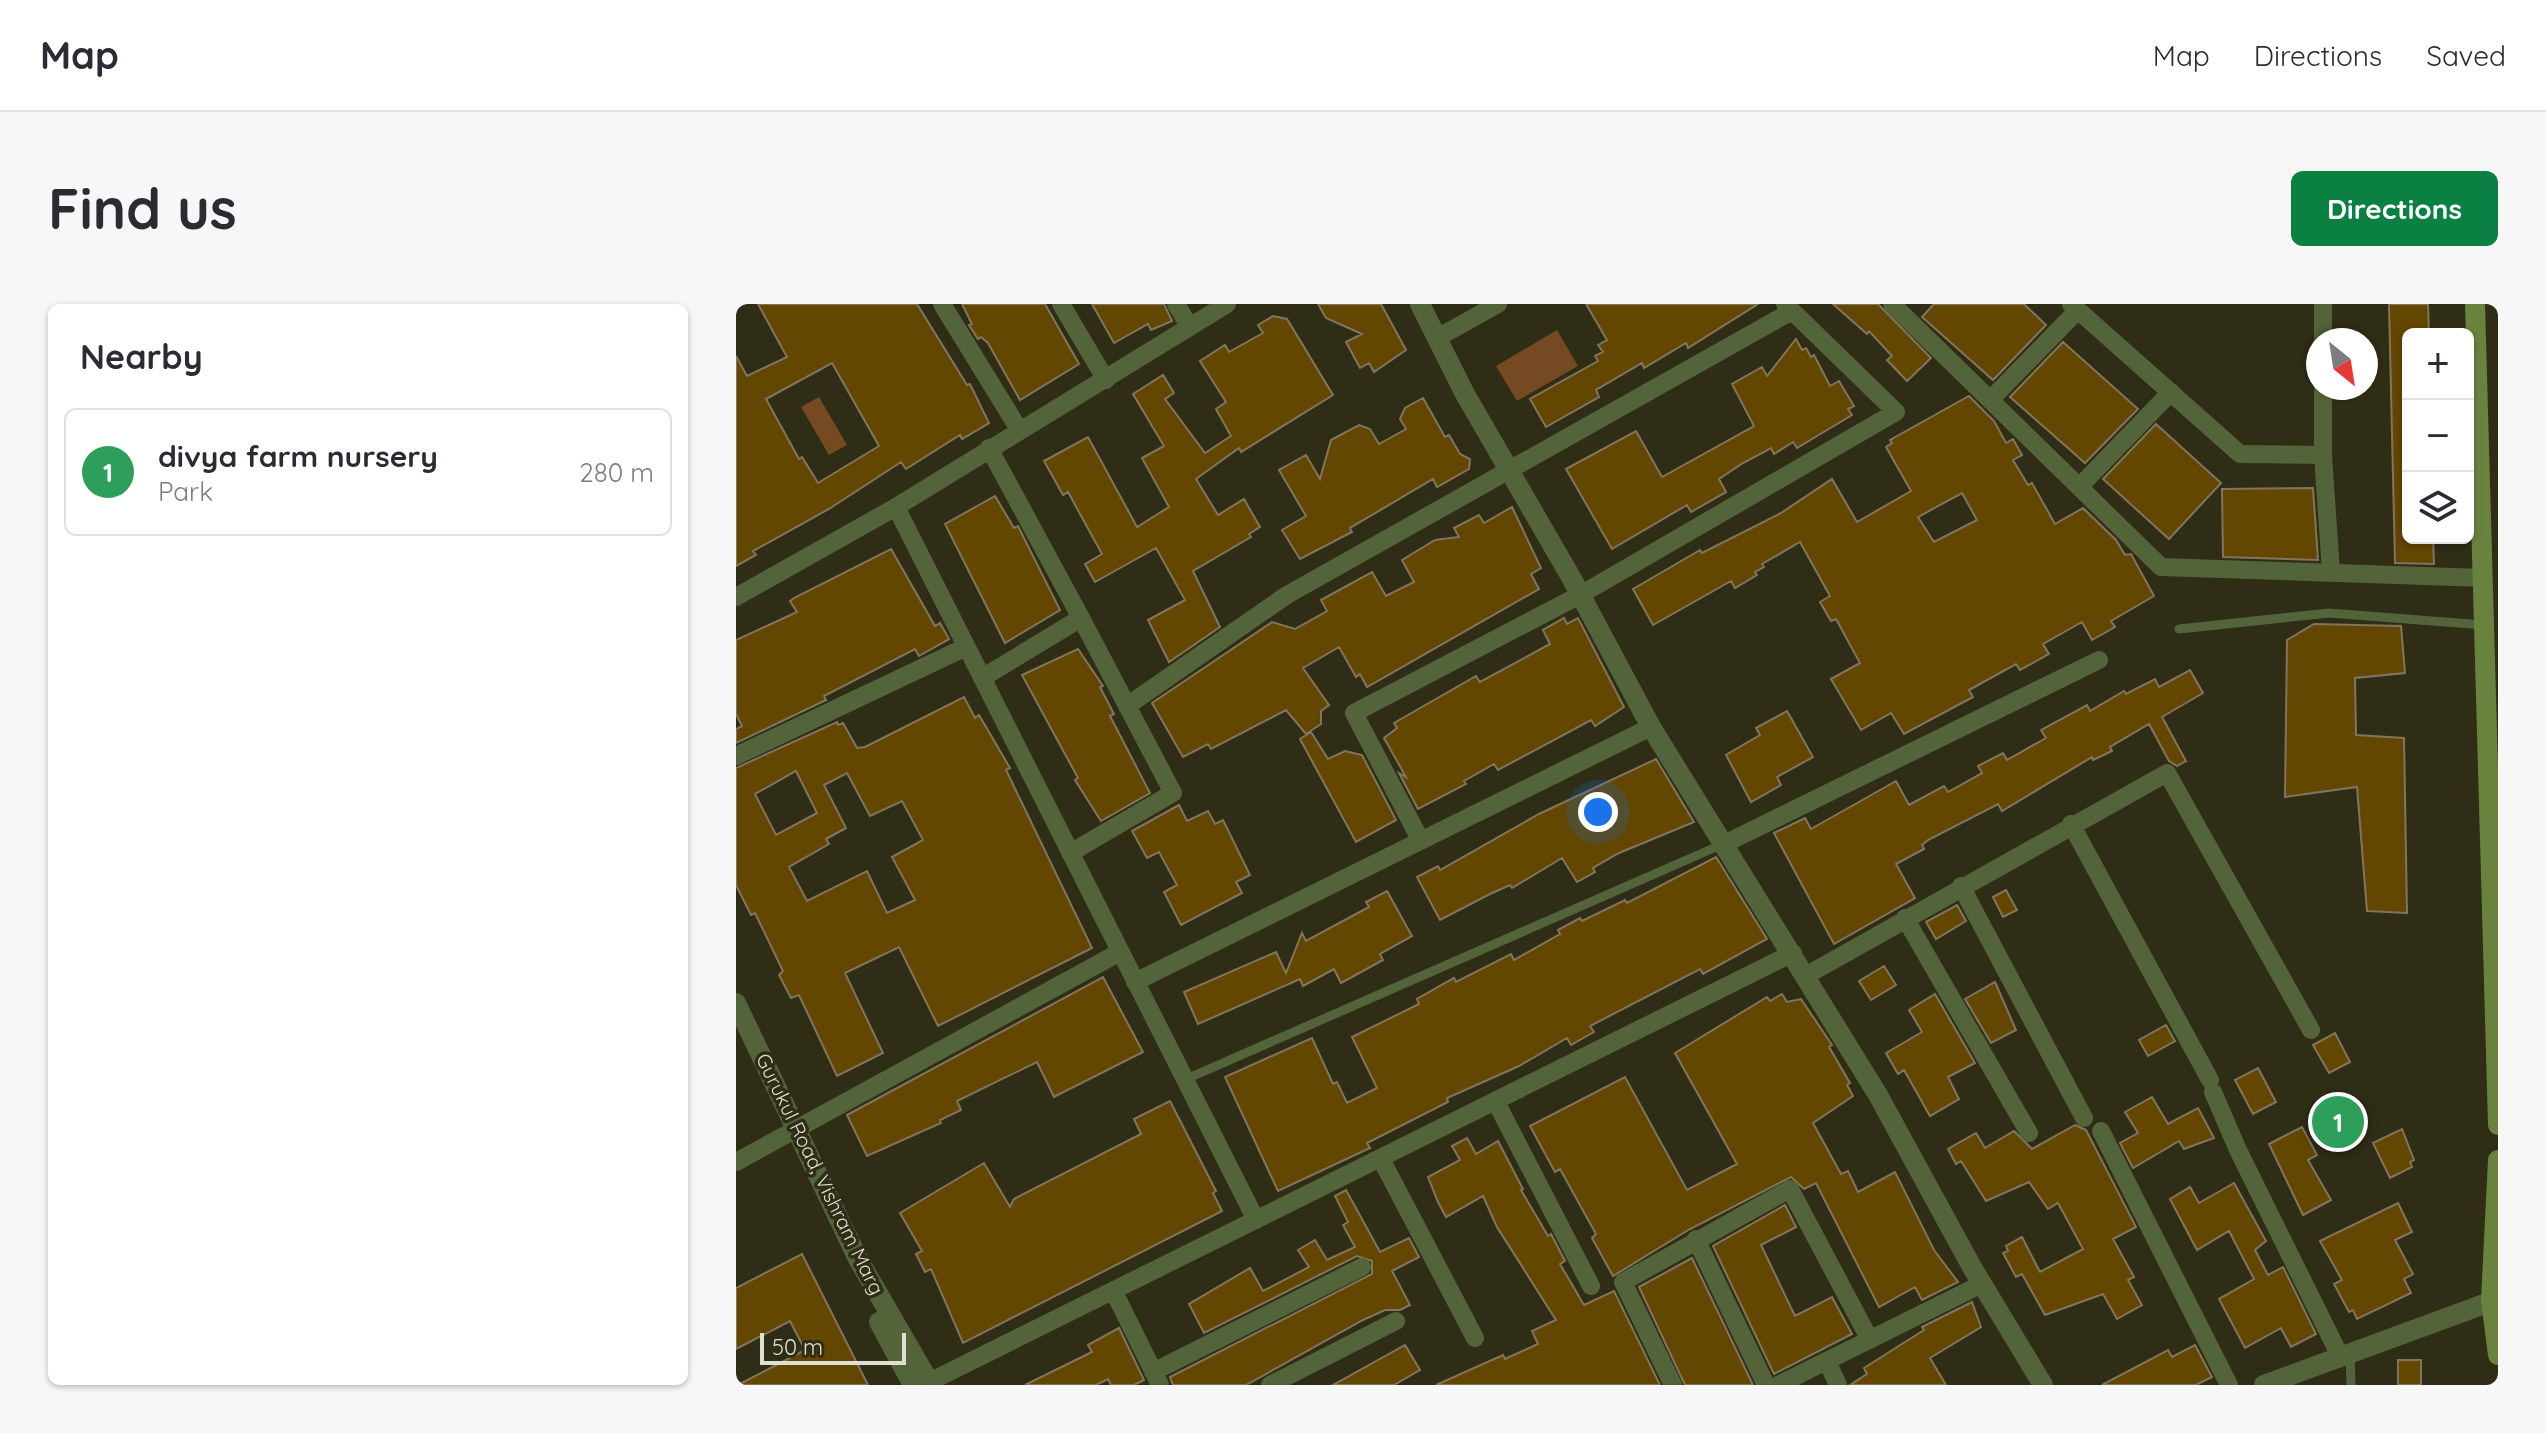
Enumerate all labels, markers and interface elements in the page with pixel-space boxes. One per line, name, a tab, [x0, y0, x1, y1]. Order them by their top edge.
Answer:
text: Map	[40, 31, 119, 79]
text: Map	[2153, 38, 2210, 73]
text: Directions	[2254, 38, 2382, 73]
text: Saved	[2426, 38, 2506, 73]
button: Directions	[2291, 171, 2498, 246]
text: Find us	[48, 173, 237, 243]
north arrow	[2306, 328, 2378, 400]
map controls	[2402, 328, 2474, 544]
button: +	[2402, 328, 2474, 400]
text: Nearby	[80, 335, 203, 378]
button: −	[2402, 400, 2474, 472]
text: divya farm nursery	[158, 437, 438, 475]
text: 1	[103, 456, 113, 489]
text: 280 m	[579, 456, 654, 489]
button: layers	[2402, 472, 2474, 544]
text: Park	[158, 475, 213, 508]
your location	[1578, 792, 1618, 832]
street label: Gurukul Road, Vishram Marg	[751, 1049, 890, 1299]
pin: 1	[2312, 1092, 2364, 1152]
scale bar	[760, 1329, 906, 1365]
text: 50 m	[772, 1333, 823, 1361]

